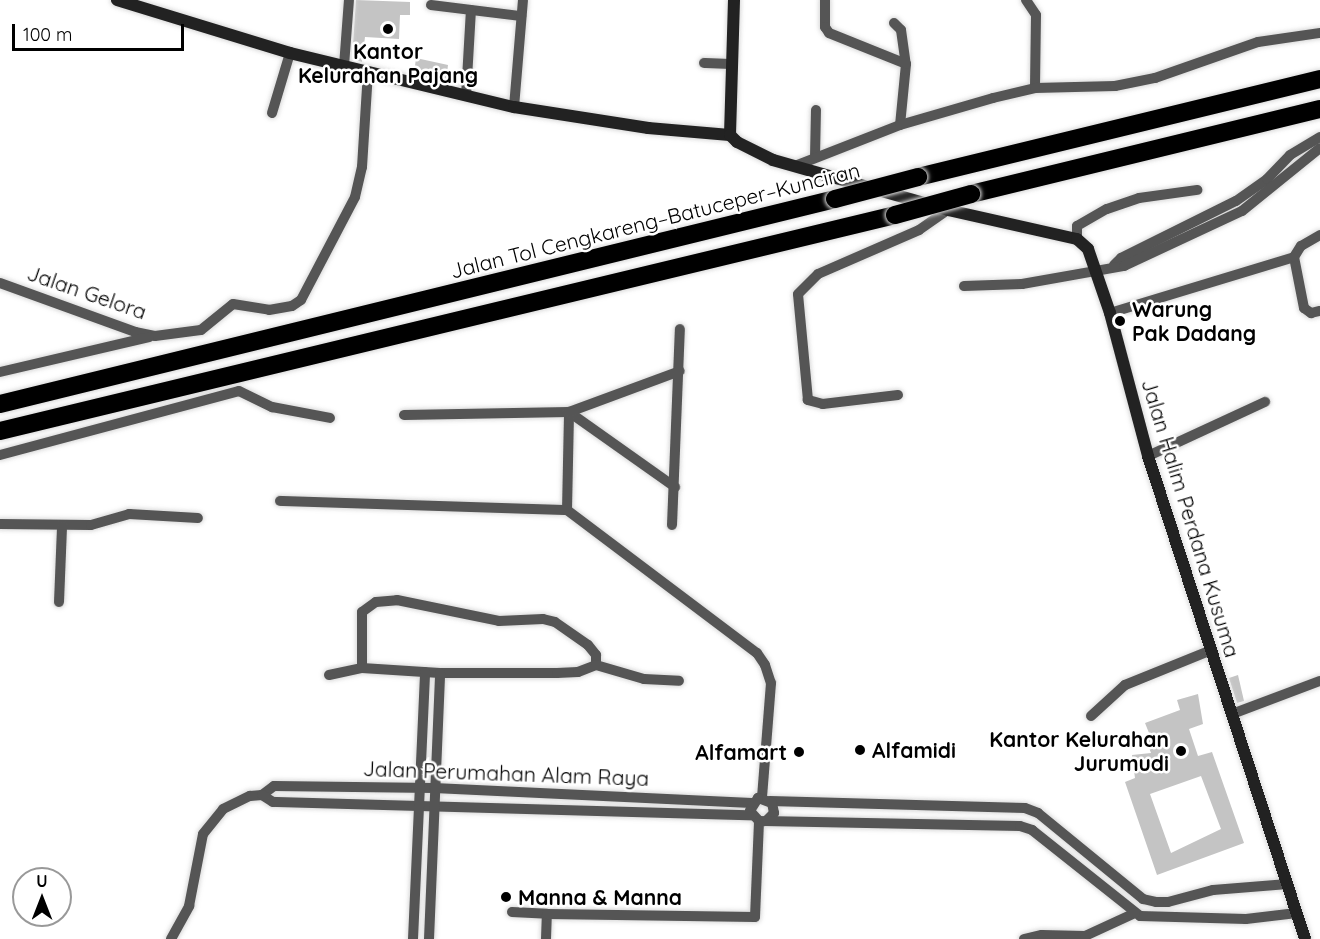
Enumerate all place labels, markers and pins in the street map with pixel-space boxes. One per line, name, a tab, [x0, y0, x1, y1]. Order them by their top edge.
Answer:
marker: Kantor Kelurahan Pajang	[381, 22, 395, 36]
place label: Kantor Kelurahan Pajang	[298, 38, 478, 88]
place label: Warung Pak Dadang	[1132, 296, 1256, 346]
marker: Warung Pak Dadang	[1113, 314, 1127, 328]
place label: Kantor Kelurahan Jurumudi	[989, 726, 1169, 776]
place label: Alfamidi	[872, 737, 956, 763]
place label: Alfamart	[695, 739, 787, 765]
marker: Alfamidi	[853, 743, 867, 757]
marker: Kantor Kelurahan Jurumudi	[1174, 744, 1188, 758]
marker: Alfamart	[792, 745, 806, 759]
place label: Manna & Manna	[518, 884, 682, 910]
marker: Manna & Manna	[499, 890, 513, 904]

